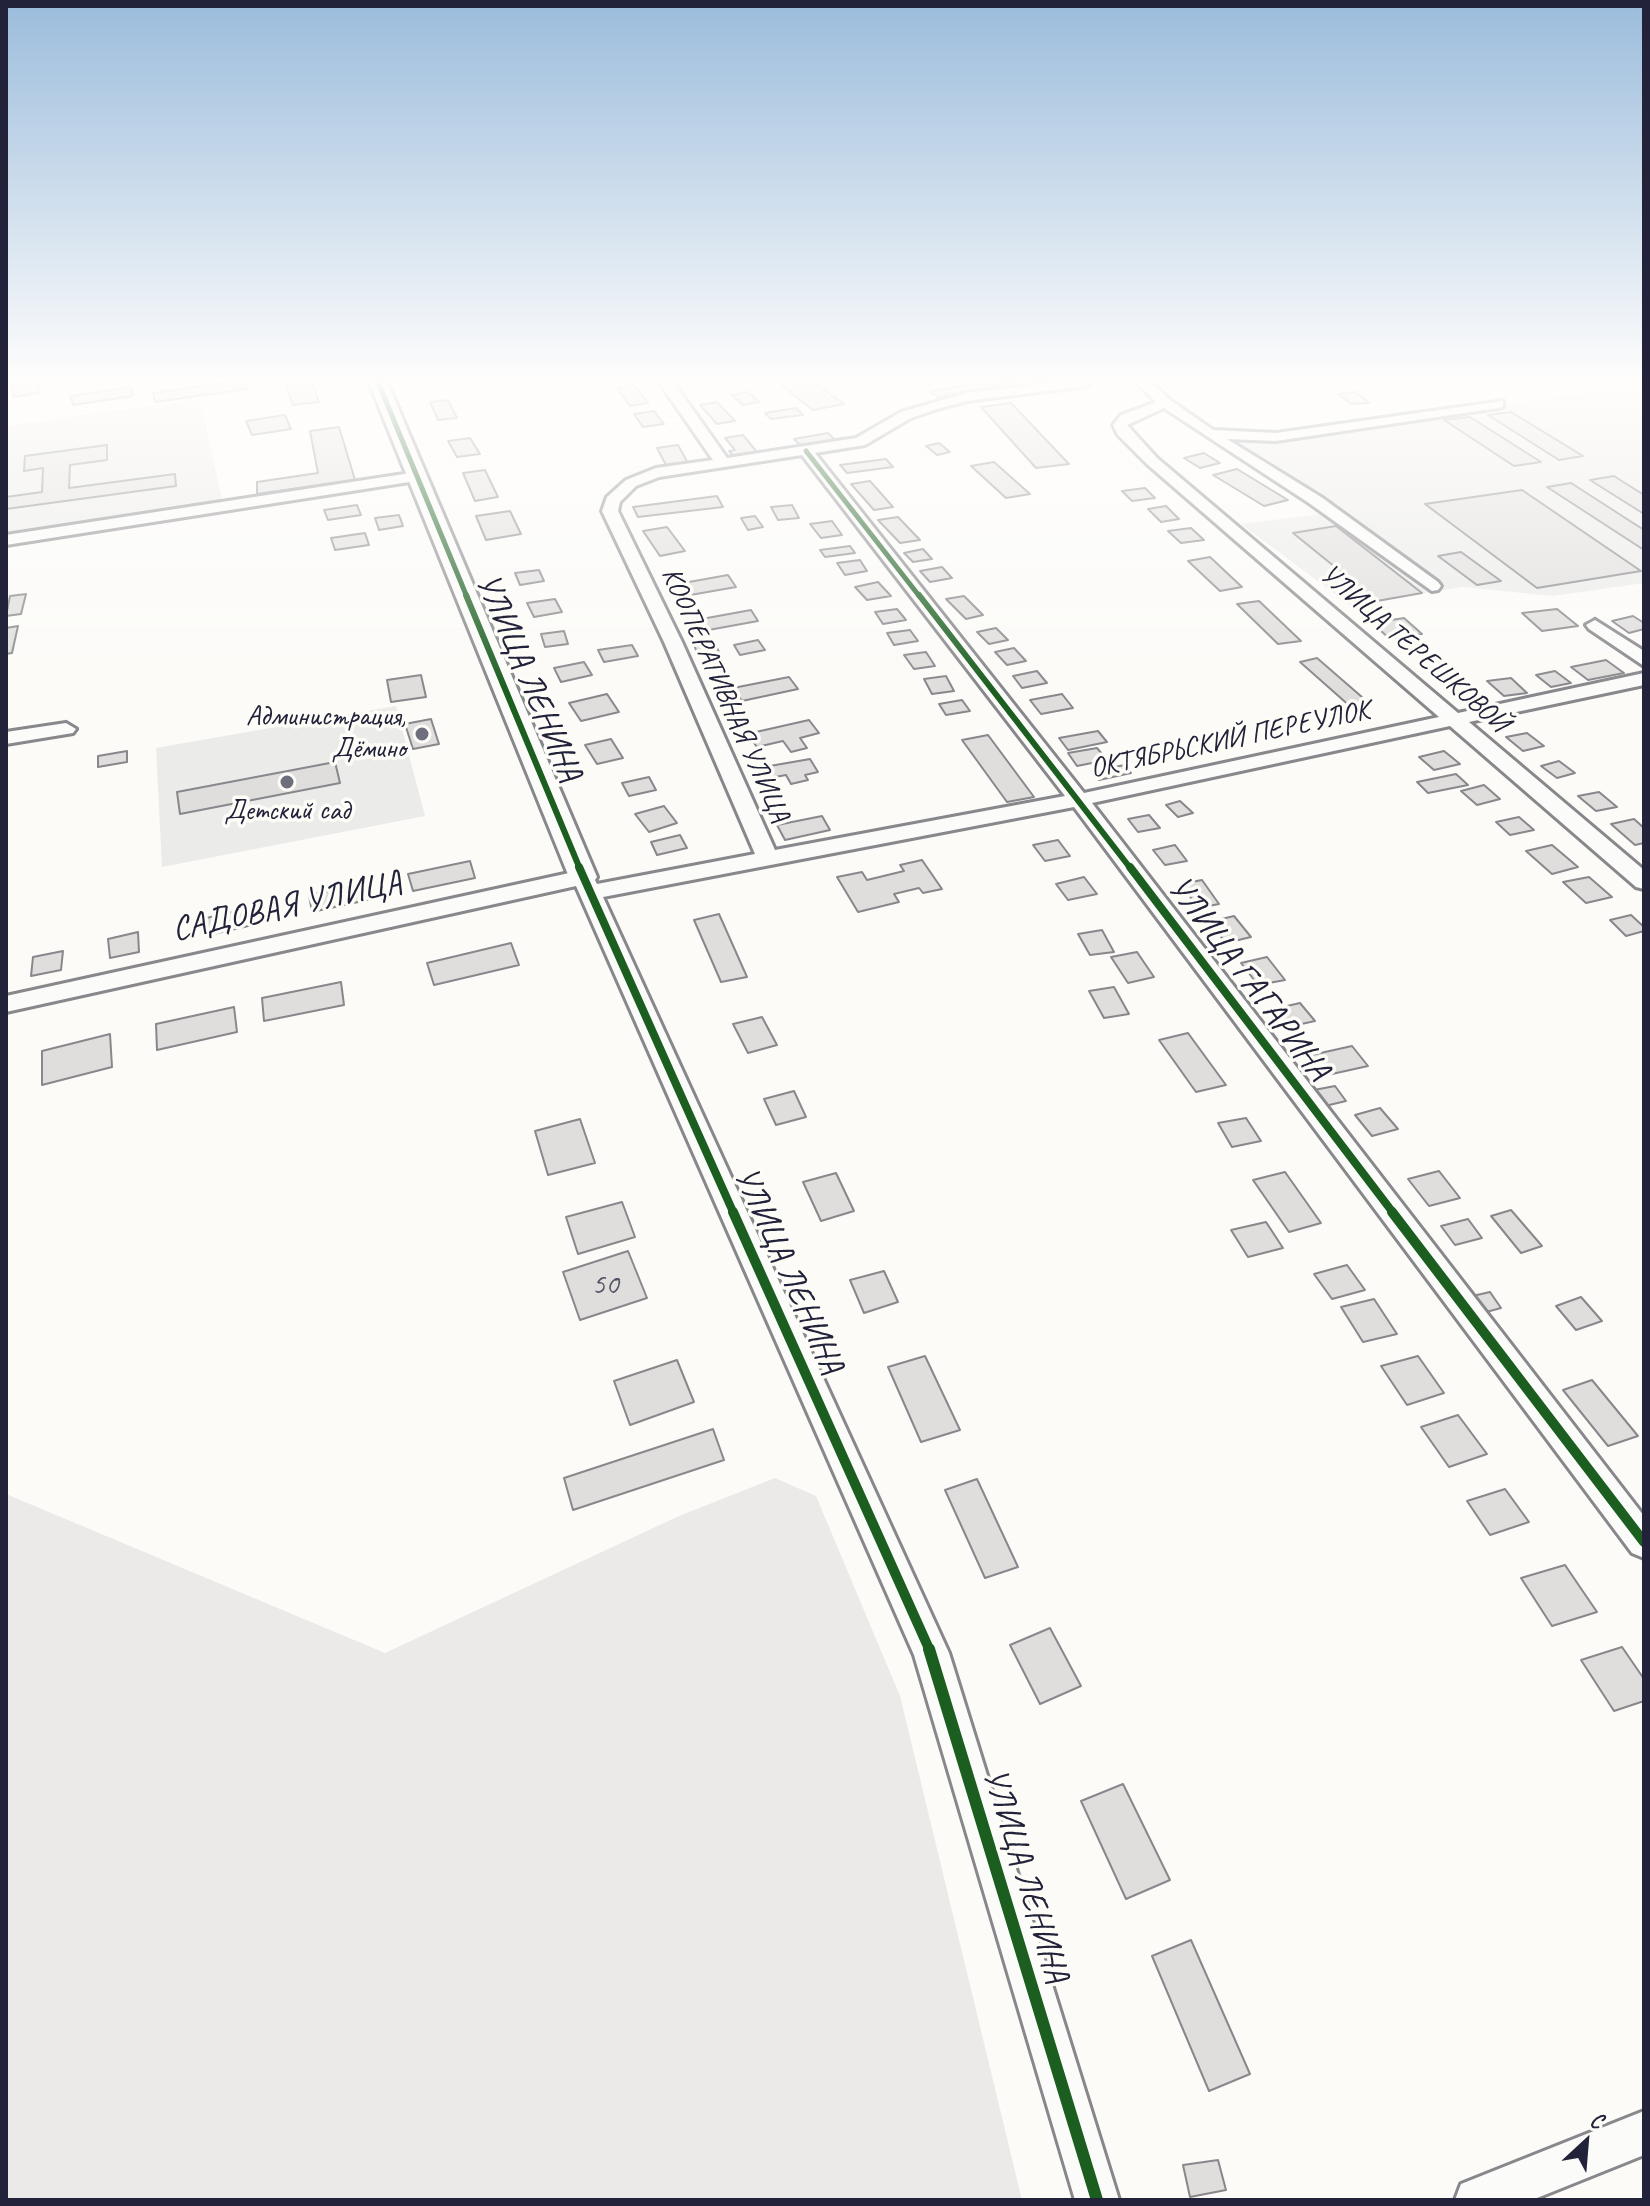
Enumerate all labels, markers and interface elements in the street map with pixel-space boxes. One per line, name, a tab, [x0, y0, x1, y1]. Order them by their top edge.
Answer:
street label: УЛИЦА ТЕРЕШКОВОЙ	[1313, 558, 1515, 740]
street label: КООПЕРАТИВНАЯ УЛИЦА	[654, 562, 796, 828]
street label: УЛИЦА ЛЕНИНА	[466, 568, 590, 788]
street label: ОКТЯБРЬСКИЙ ПЕРЕУЛОК	[1087, 694, 1373, 786]
place label: Администрация, Дёмино	[246, 701, 406, 767]
marker: Администрация, Дёмино	[413, 725, 431, 743]
marker: Детский сад	[278, 773, 296, 791]
place label: Детский сад	[224, 795, 350, 829]
street label: САДОВАЯ УЛИЦА	[169, 863, 405, 951]
street label: УЛИЦА ГАГАРИНА	[1158, 869, 1338, 1089]
street label: УЛИЦА ЛЕНИНА	[724, 1161, 852, 1381]
house number: 50	[592, 1267, 618, 1303]
street label: УЛИЦА ЛЕНИНА	[973, 1764, 1077, 1988]
north arrow	[1546, 2102, 1626, 2182]
text: С	[1586, 2105, 1608, 2135]

